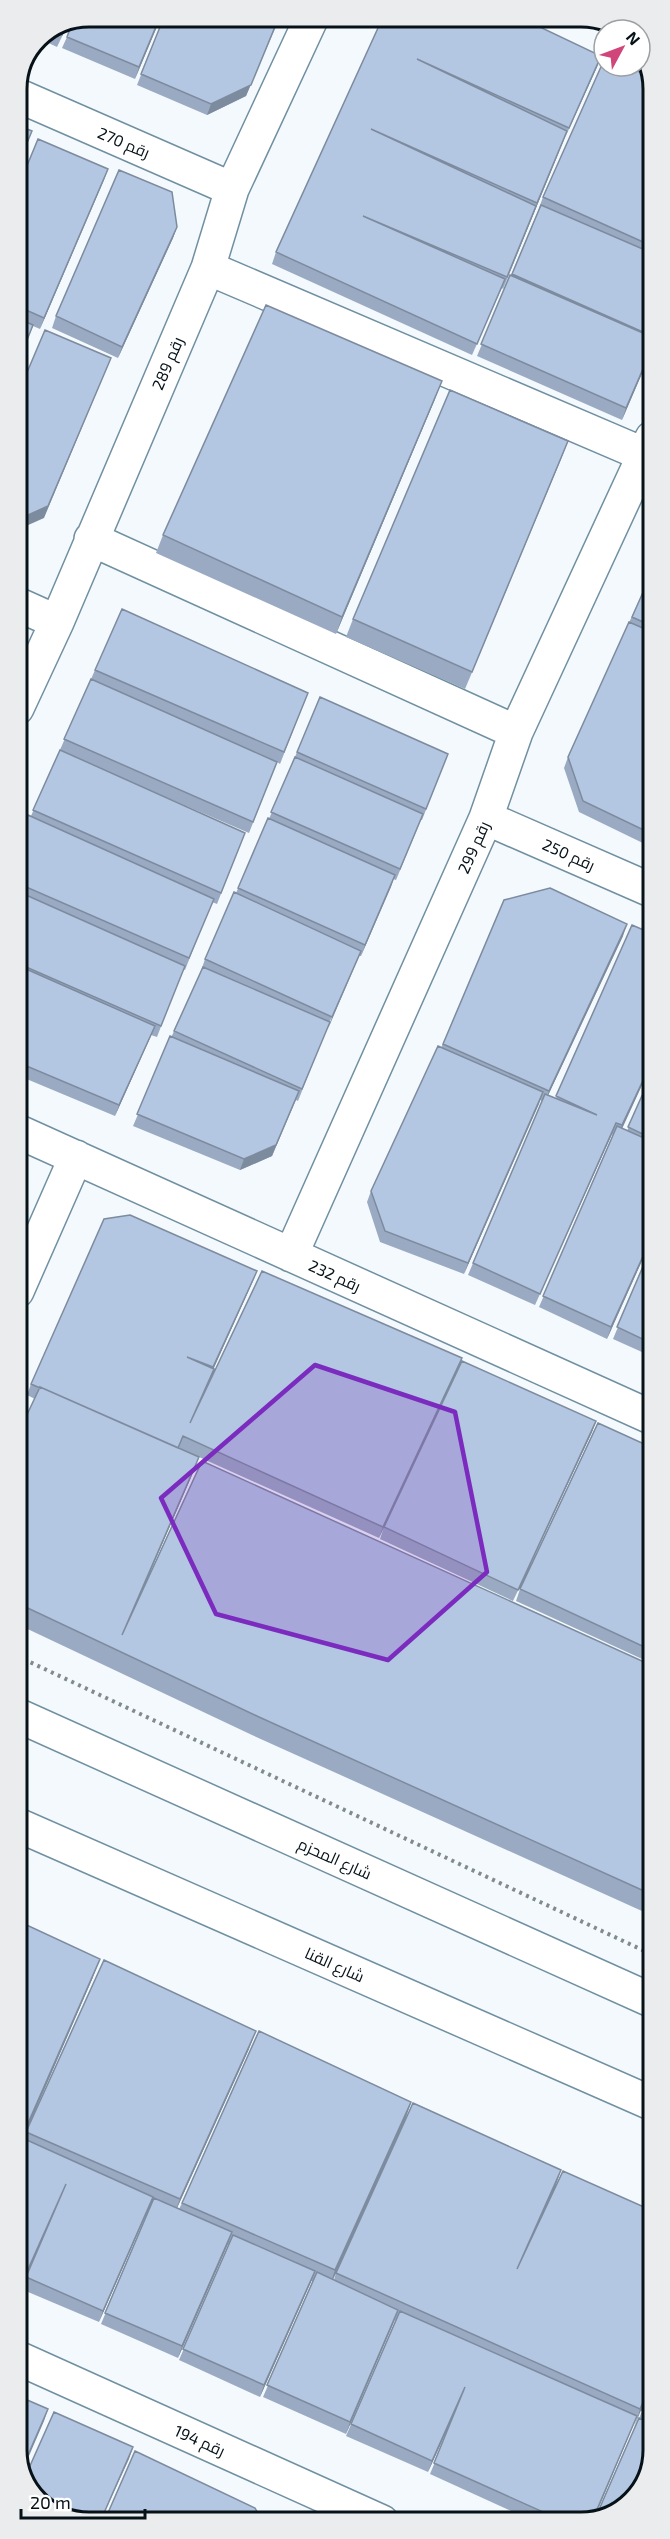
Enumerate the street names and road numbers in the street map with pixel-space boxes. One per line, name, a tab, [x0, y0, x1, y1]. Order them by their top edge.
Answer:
street label: رقم 270	[94, 123, 153, 164]
street label: رقم 289	[147, 334, 189, 394]
street label: رقم 299	[453, 818, 496, 877]
street label: رقم 250	[539, 834, 598, 877]
street label: رقم 232	[305, 1255, 364, 1298]
street label: شارع المحزم	[294, 1833, 375, 1885]
street label: شارع القنا	[301, 1943, 368, 1988]
street label: رقم 194	[171, 2420, 228, 2462]

